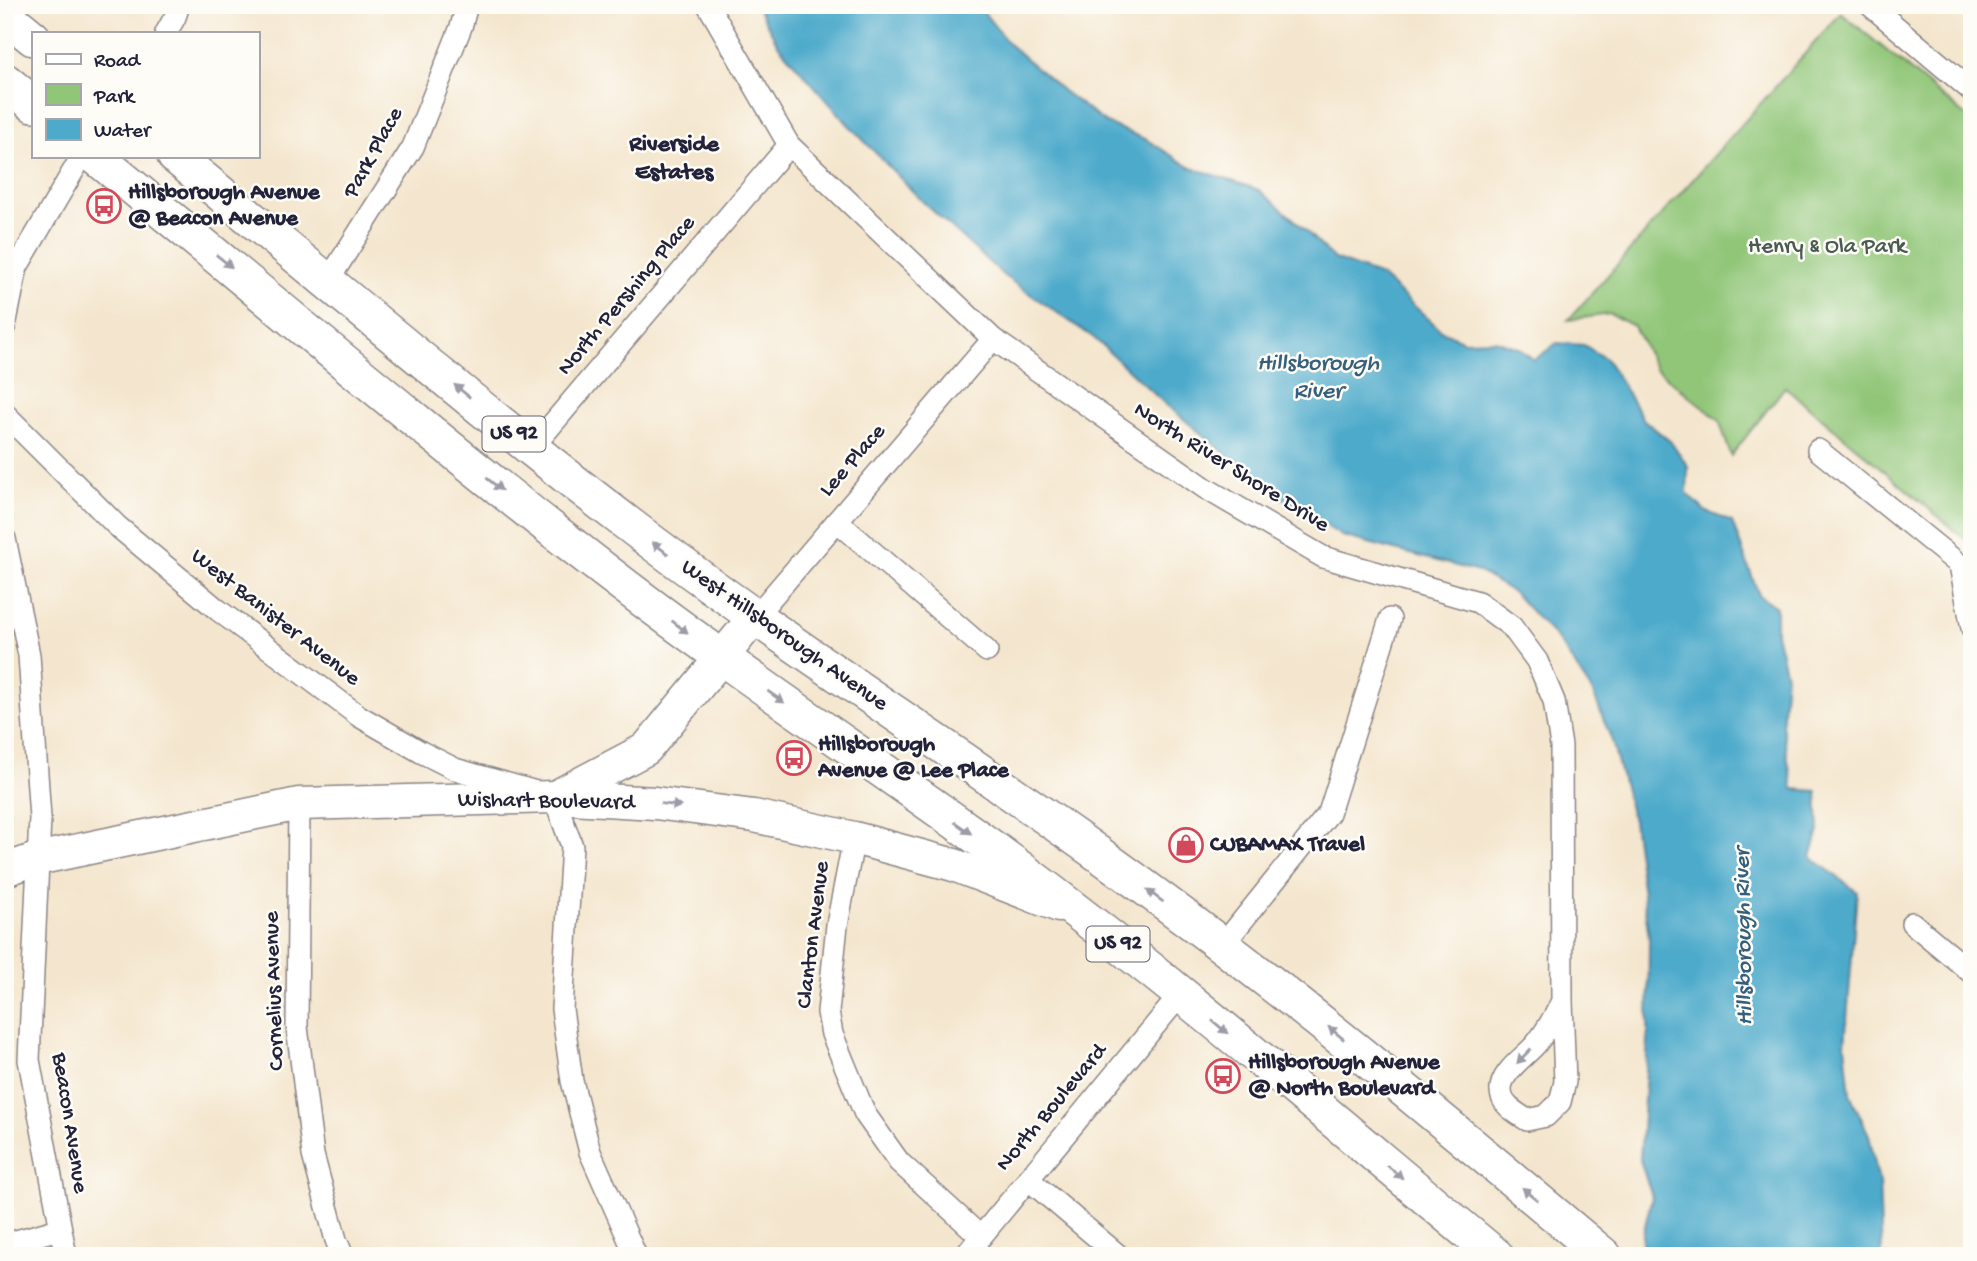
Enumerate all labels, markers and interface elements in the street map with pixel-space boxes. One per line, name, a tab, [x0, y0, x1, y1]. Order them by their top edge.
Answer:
legend	[32, 32, 259, 158]
text: Road	[94, 50, 142, 75]
text: Park	[93, 86, 137, 111]
street label: Park Place	[338, 102, 410, 204]
text: Water	[94, 120, 152, 145]
district label: Riverside Estates	[628, 131, 720, 188]
place label: Hillsborough Avenue @ Beacon Avenue	[128, 180, 321, 233]
bus stop icon: Hillsborough Avenue @ Beacon Avenue	[85, 187, 123, 225]
street label: North Pershing Place	[552, 210, 702, 381]
park label: Henry & Ola Park	[1748, 234, 1909, 261]
one-way arrow	[214, 254, 232, 269]
water label: Hillsborough River	[1257, 350, 1380, 407]
one-way arrow	[454, 384, 471, 399]
street label: North River Shore Drive	[1128, 397, 1335, 540]
road number: US 92	[482, 416, 546, 452]
street label: Lee Place	[814, 418, 893, 503]
one-way arrow	[485, 476, 502, 491]
one-way arrow	[651, 541, 669, 555]
street label: West Banister Avenue	[185, 543, 366, 693]
street label: West Hillsborough Avenue	[675, 554, 894, 718]
one-way arrow	[671, 620, 689, 634]
one-way arrow	[767, 690, 785, 704]
place label: Hillsborough Avenue @ Lee Place	[817, 732, 1010, 785]
bus stop icon: Hillsborough Avenue @ Lee Place	[775, 739, 813, 777]
street label: Wishart Boulevard	[457, 787, 636, 817]
one-way arrow	[660, 800, 682, 811]
one-way arrow	[954, 821, 972, 835]
shop icon: CUBAMAX Travel	[1167, 826, 1205, 864]
place label: CUBAMAX Travel	[1210, 832, 1365, 859]
water label: Hillsborough River	[1729, 844, 1761, 1026]
street label: Clanton Avenue	[792, 859, 837, 1010]
one-way arrow	[1146, 889, 1164, 903]
street label: Cornelius Avenue	[259, 910, 291, 1071]
road number: US 92	[1086, 926, 1150, 962]
one-way arrow	[1211, 1019, 1229, 1034]
one-way arrow	[1328, 1026, 1346, 1041]
street label: North Boulevard	[991, 1038, 1114, 1177]
one-way arrow	[1515, 1048, 1532, 1065]
street label: Beacon Avenue	[44, 1050, 94, 1196]
place label: Hillsborough Avenue @ North Boulevard	[1248, 1050, 1441, 1103]
bus stop icon: Hillsborough Avenue @ North Boulevard	[1204, 1057, 1242, 1095]
one-way arrow	[1387, 1164, 1404, 1179]
one-way arrow	[1522, 1187, 1539, 1202]

